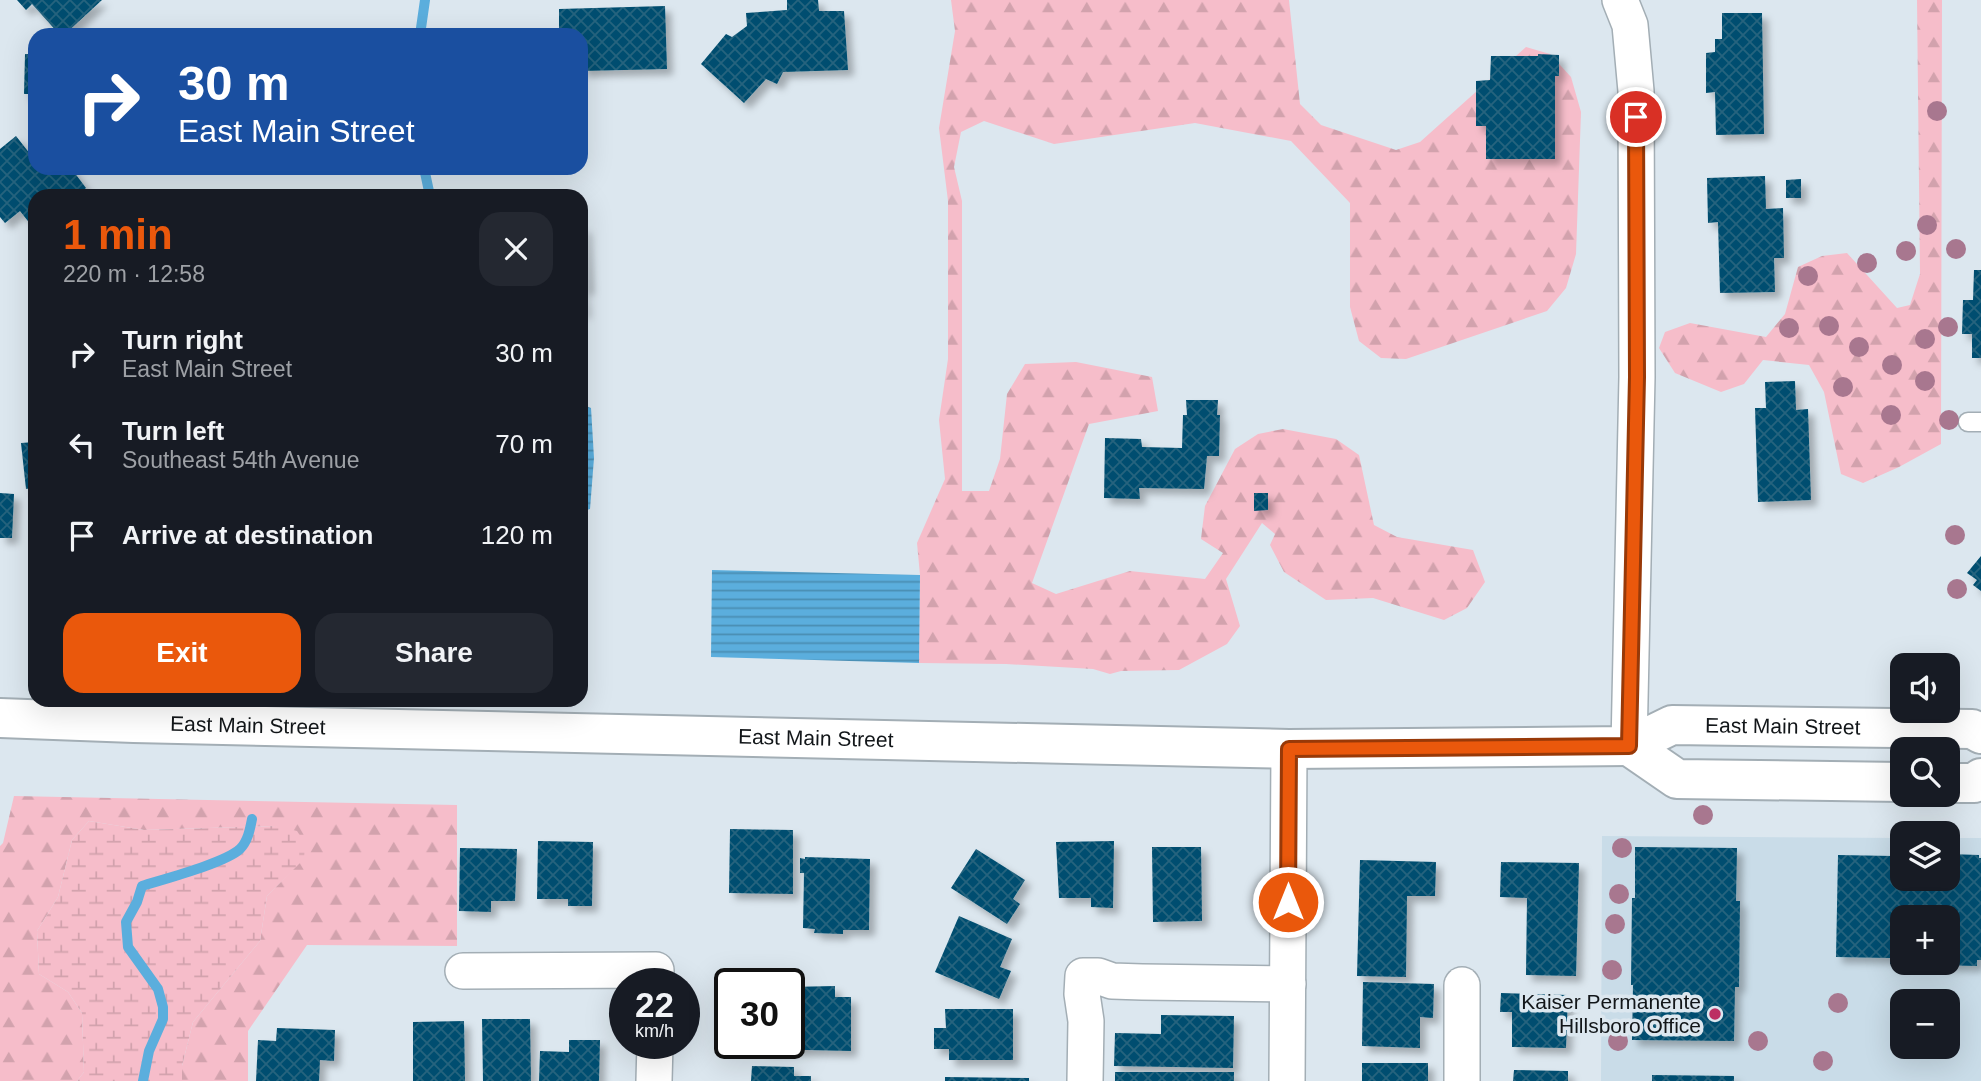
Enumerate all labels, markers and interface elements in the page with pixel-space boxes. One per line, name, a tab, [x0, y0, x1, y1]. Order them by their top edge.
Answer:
icon: right	[63, 56, 154, 147]
text: 30 m	[178, 56, 290, 110]
pin	[1606, 87, 1666, 147]
icon: arrive	[1617, 98, 1655, 136]
text: East Main Street	[178, 113, 415, 149]
text: 1 min	[63, 211, 173, 258]
button: close	[479, 212, 553, 286]
text: 220 m · 12:58	[63, 261, 205, 287]
text: Turn right	[122, 325, 243, 355]
icon: right	[63, 335, 101, 373]
text: 30 m	[495, 338, 553, 368]
text: East Main Street	[122, 356, 292, 382]
text: Turn left	[122, 416, 224, 446]
icon: left	[63, 426, 101, 464]
text: 70 m	[495, 429, 553, 459]
text: Southeast 54th Avenue	[122, 447, 359, 473]
icon: arrive	[63, 517, 101, 555]
text: Arrive at destination	[122, 520, 373, 550]
text: 120 m	[481, 520, 553, 550]
button: Exit	[63, 613, 301, 693]
button: Share	[315, 613, 553, 693]
map controls	[1890, 653, 1960, 1059]
button: sound	[1890, 653, 1960, 723]
street label: East Main Street	[170, 712, 326, 738]
street label: East Main Street	[1705, 713, 1861, 739]
street label: East Main Street	[738, 725, 894, 751]
button: search	[1890, 737, 1960, 807]
button: layers	[1890, 821, 1960, 891]
position arrow	[1251, 865, 1325, 939]
button: +	[1890, 905, 1960, 975]
speed limit sign: 30	[714, 968, 805, 1059]
text: 22	[635, 985, 674, 1024]
button: −	[1890, 989, 1960, 1059]
place label: Kaiser Permanente Hillsboro Office	[1521, 990, 1701, 1037]
marker: Kaiser Permanente Hillsboro Office	[1707, 1006, 1723, 1022]
text: km/h	[635, 1021, 674, 1041]

